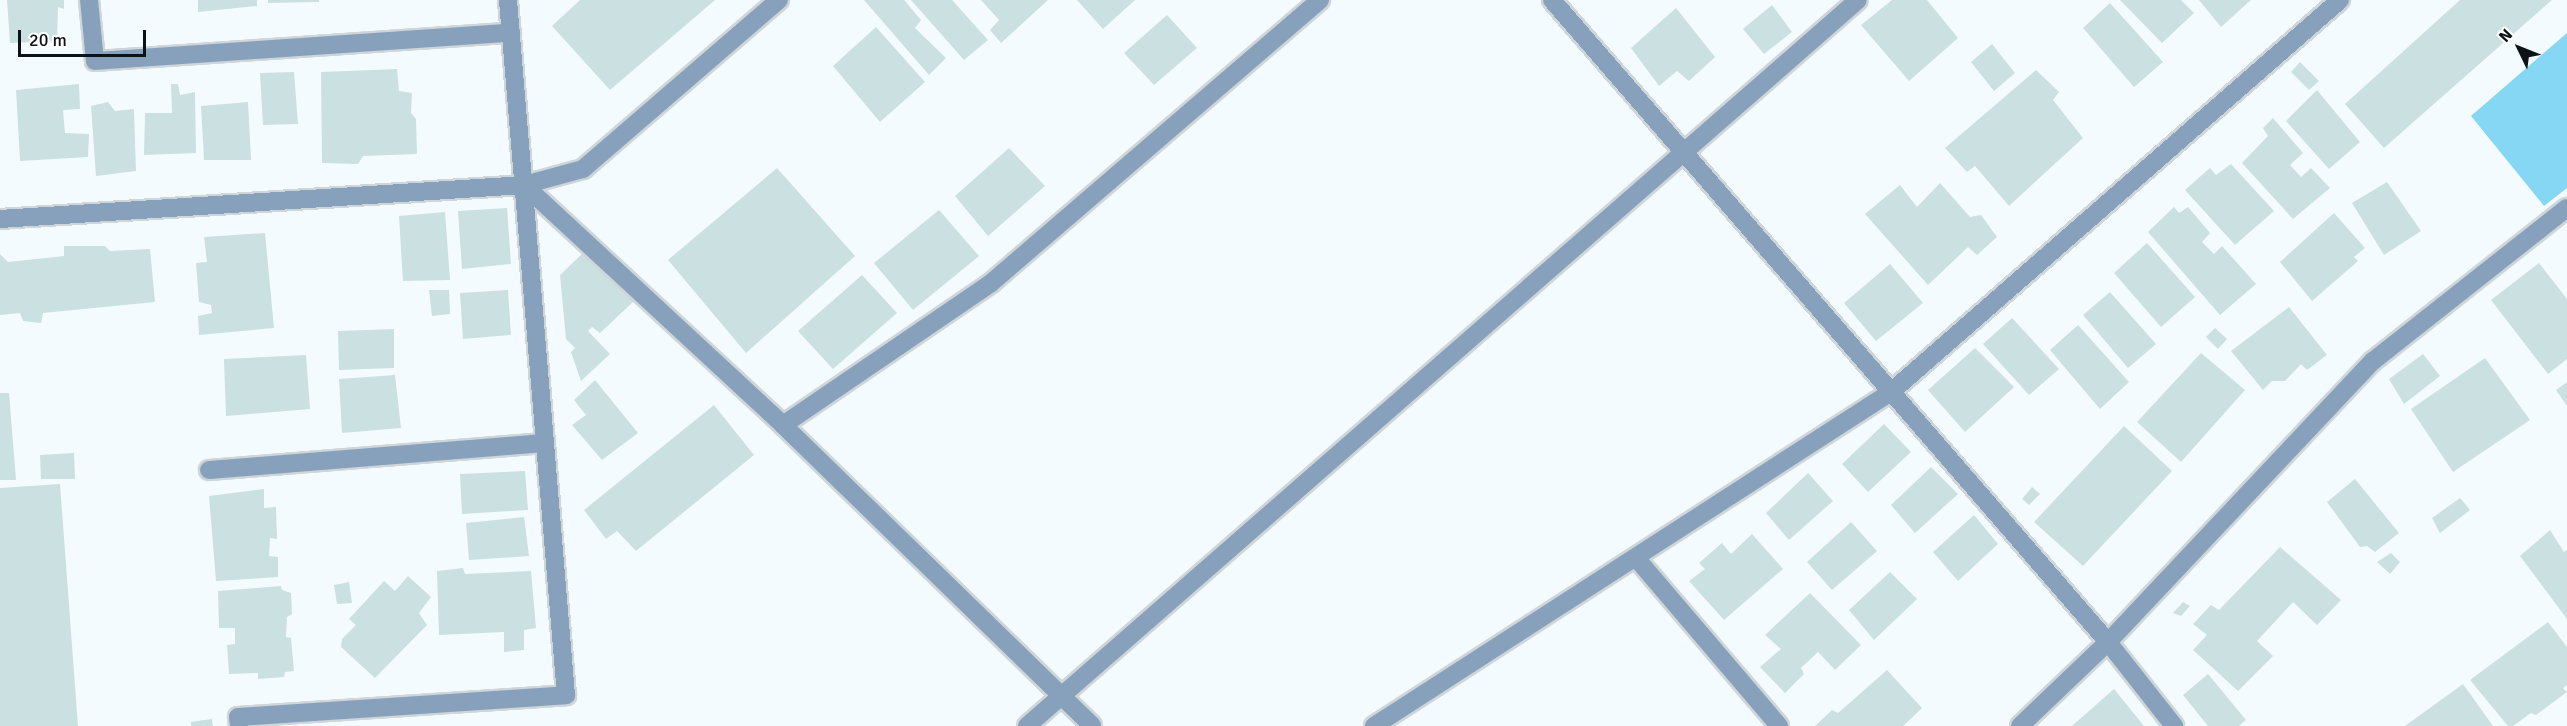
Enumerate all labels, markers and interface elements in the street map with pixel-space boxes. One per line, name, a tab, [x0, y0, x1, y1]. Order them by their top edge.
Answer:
scale bar	[21, 18, 148, 56]
north arrow	[2489, 18, 2549, 78]
text: N	[2495, 25, 2517, 47]
text: 20 m	[29, 29, 67, 51]

